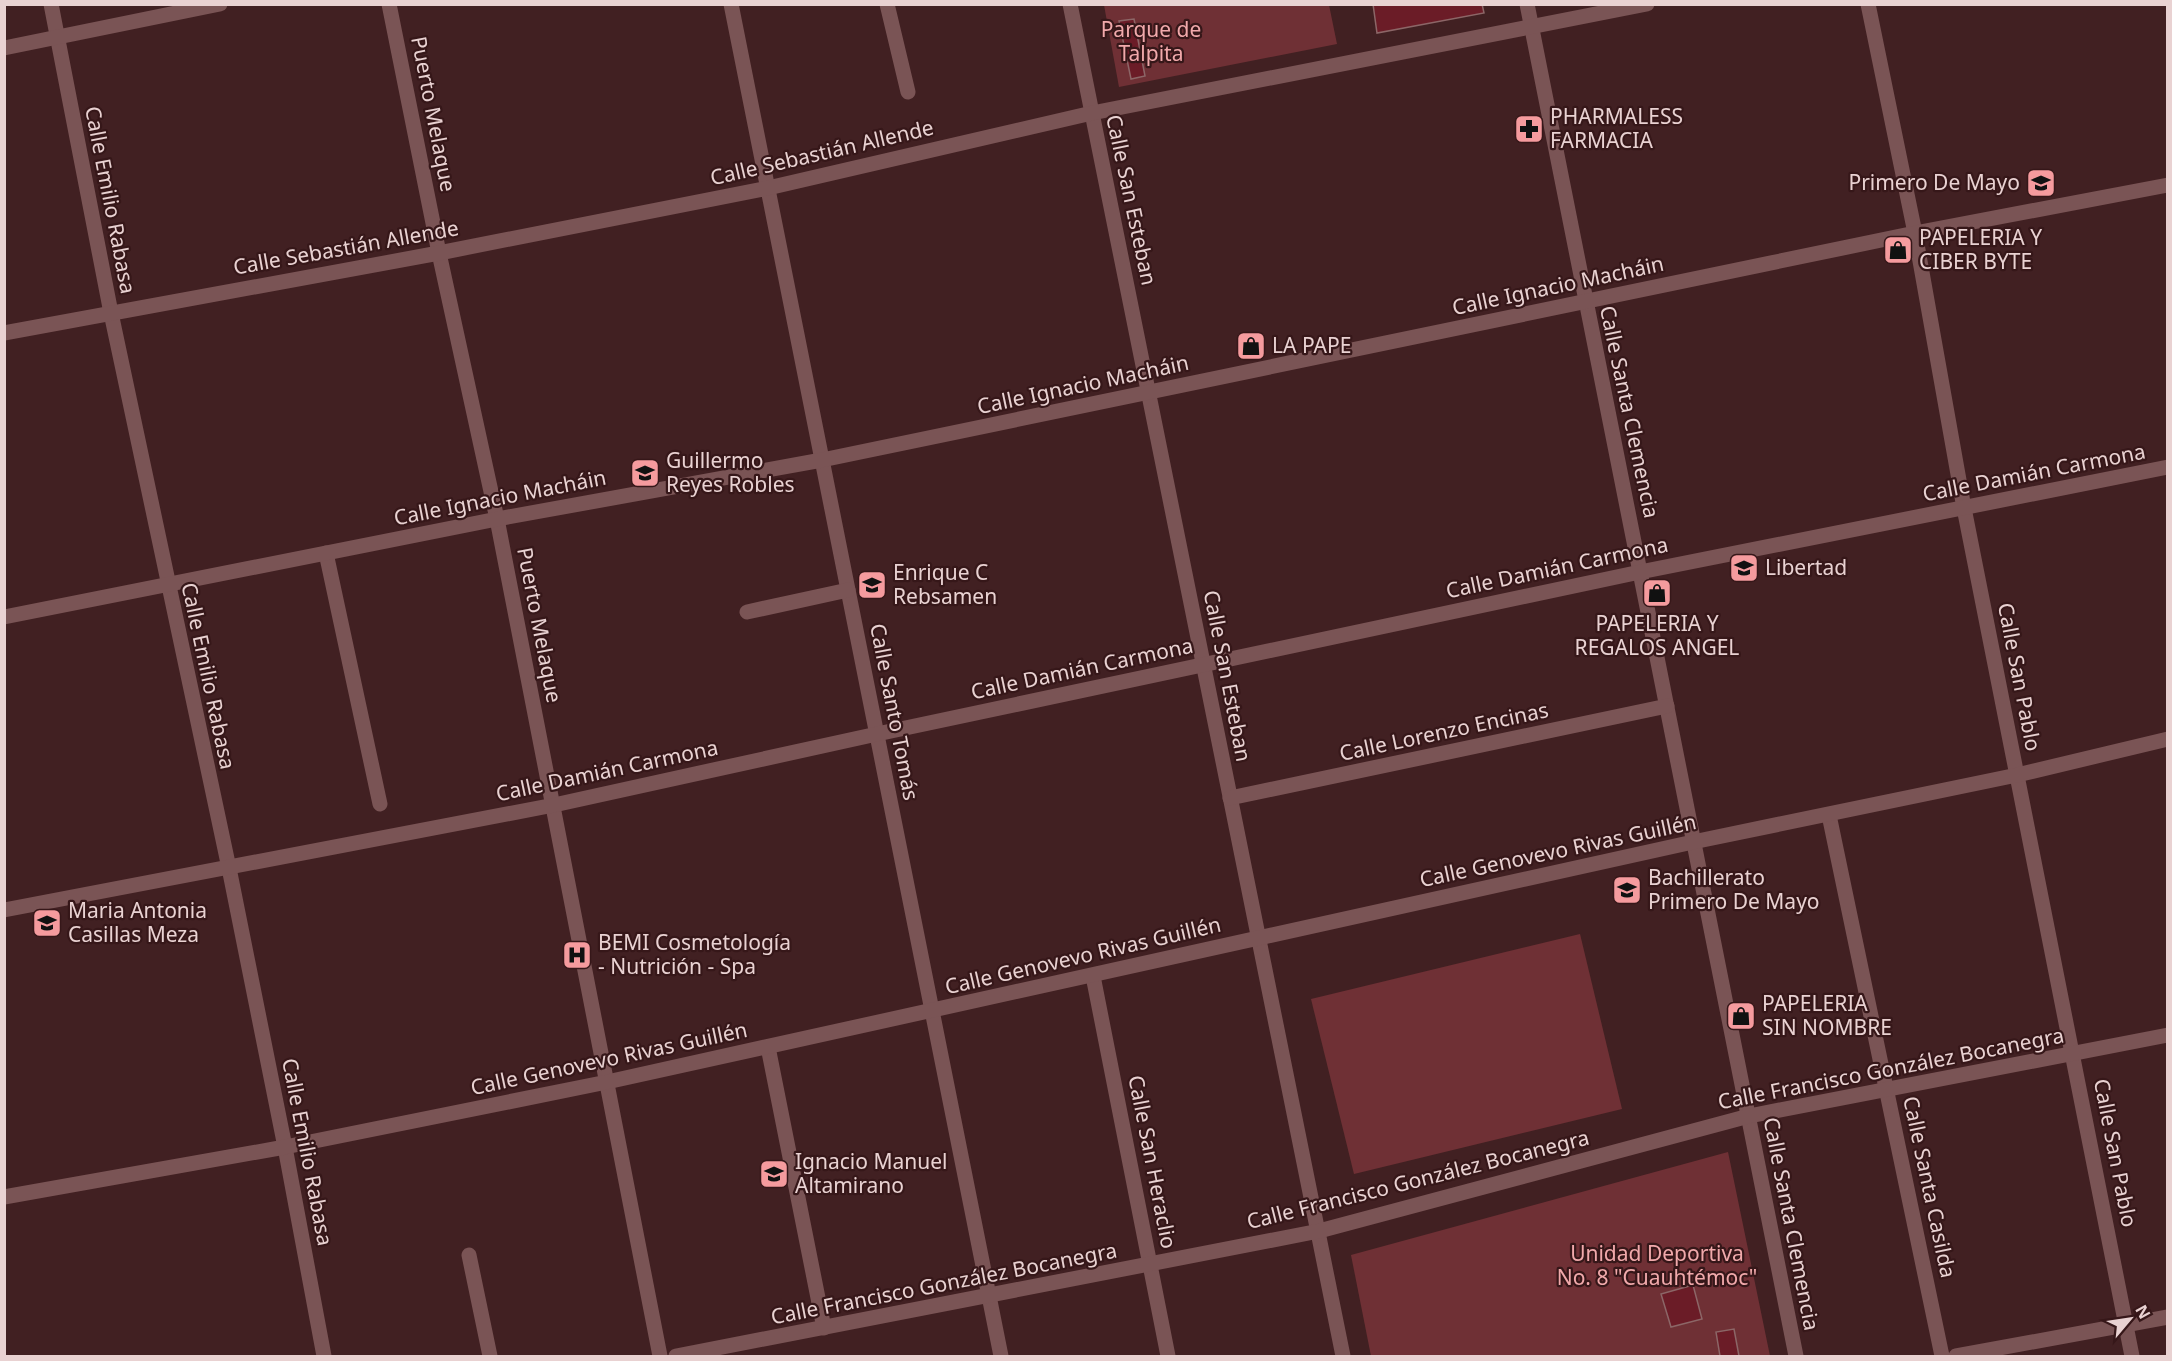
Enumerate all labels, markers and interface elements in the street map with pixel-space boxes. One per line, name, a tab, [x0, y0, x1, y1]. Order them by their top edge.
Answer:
park label: Parque de Talpita	[1101, 15, 1201, 67]
street label: Puerto Melaque	[405, 34, 463, 194]
place label: PHARMALESS FARMACIA	[1550, 102, 1683, 154]
street label: Calle Emilio Rabasa	[79, 104, 143, 296]
street label: Calle San Esteban	[1100, 112, 1164, 288]
street label: Calle Sebastián Allende	[707, 113, 936, 191]
pharmacy icon: PHARMALESS FARMACIA	[1513, 113, 1545, 145]
school or university icon: Primero De Mayo	[2025, 167, 2057, 199]
place label: Primero De Mayo	[1848, 168, 2020, 196]
street label: Calle Sebastián Allende	[231, 213, 461, 281]
place label: PAPELERIA Y CIBER BYTE	[1919, 223, 2042, 275]
shop icon: PAPELERIA Y CIBER BYTE	[1882, 234, 1914, 266]
street label: Calle Ignacio Macháin	[1449, 249, 1666, 321]
street label: Calle Santa Clemencia	[1594, 303, 1666, 521]
shop icon: LA PAPE	[1235, 330, 1267, 362]
place label: LA PAPE	[1272, 331, 1351, 359]
street label: Calle Ignacio Macháin	[974, 348, 1191, 420]
street label: Calle Damián Carmona	[1920, 437, 2148, 507]
place label: Guillermo Reyes Robles	[666, 446, 795, 498]
school or university icon: Guillermo Reyes Robles	[629, 457, 661, 489]
street label: Calle Ignacio Macháin	[391, 463, 608, 531]
street label: Calle Damián Carmona	[1443, 530, 1670, 604]
street label: Puerto Melaque	[511, 545, 569, 705]
school or university icon: Libertad	[1728, 552, 1760, 584]
place label: Libertad	[1765, 553, 1847, 581]
place label: Enrique C Rebsamen	[893, 558, 997, 610]
school or university icon: Enrique C Rebsamen	[856, 569, 888, 601]
shop icon: PAPELERIA Y REGALOS ANGEL	[1641, 577, 1673, 609]
street label: Calle Emilio Rabasa	[175, 580, 242, 772]
street label: Calle San Esteban	[1198, 588, 1258, 764]
street label: Calle San Pablo	[1992, 600, 2048, 753]
place label: PAPELERIA Y REGALOS ANGEL	[1575, 609, 1739, 661]
street label: Calle Santo Tomás	[864, 621, 926, 803]
street label: Calle Damián Carmona	[968, 631, 1195, 705]
street label: Calle Lorenzo Encinas	[1337, 695, 1551, 767]
street label: Calle Damián Carmona	[493, 733, 720, 807]
street label: Calle Genovevo Rivas Guillén	[1417, 807, 1699, 893]
place label: Bachillerato Primero De Mayo	[1648, 863, 1820, 915]
school or university icon: Bachillerato Primero De Mayo	[1611, 874, 1643, 906]
place label: Maria Antonia Casillas Meza	[68, 896, 207, 948]
school or university icon: Maria Antonia Casillas Meza	[31, 907, 63, 939]
street label: Calle Genovevo Rivas Guillén	[942, 910, 1223, 1000]
place label: BEMI Cosmetología - Nutrición - Spa	[598, 928, 791, 980]
hospital icon: BEMI Cosmetología - Nutrición - Spa	[561, 939, 593, 971]
place label: PAPELERIA SIN NOMBRE	[1762, 989, 1892, 1041]
shop icon: PAPELERIA SIN NOMBRE	[1725, 1000, 1757, 1032]
street label: Calle Genovevo Rivas Guillén	[468, 1015, 750, 1101]
street label: Calle Francisco González Bocanegra	[1715, 1021, 2066, 1115]
street label: Calle Emilio Rabasa	[276, 1056, 340, 1248]
street label: Calle San Heraclio	[1122, 1073, 1184, 1251]
street label: Calle San Pablo	[2088, 1076, 2144, 1229]
street label: Calle Santa Casilda	[1897, 1093, 1963, 1280]
street label: Calle Santa Clemencia	[1758, 1115, 1826, 1333]
street label: Calle Francisco González Bocanegra	[1244, 1123, 1592, 1235]
place label: Ignacio Manuel Altamirano	[795, 1147, 948, 1199]
school or university icon: Ignacio Manuel Altamirano	[758, 1158, 790, 1190]
street label: Calle Francisco González Bocanegra	[768, 1236, 1119, 1330]
park label: Unidad Deportiva No. 8 "Cuauhtémoc"	[1557, 1239, 1757, 1291]
north arrow	[2100, 1289, 2160, 1349]
text: N	[2130, 1301, 2156, 1323]

